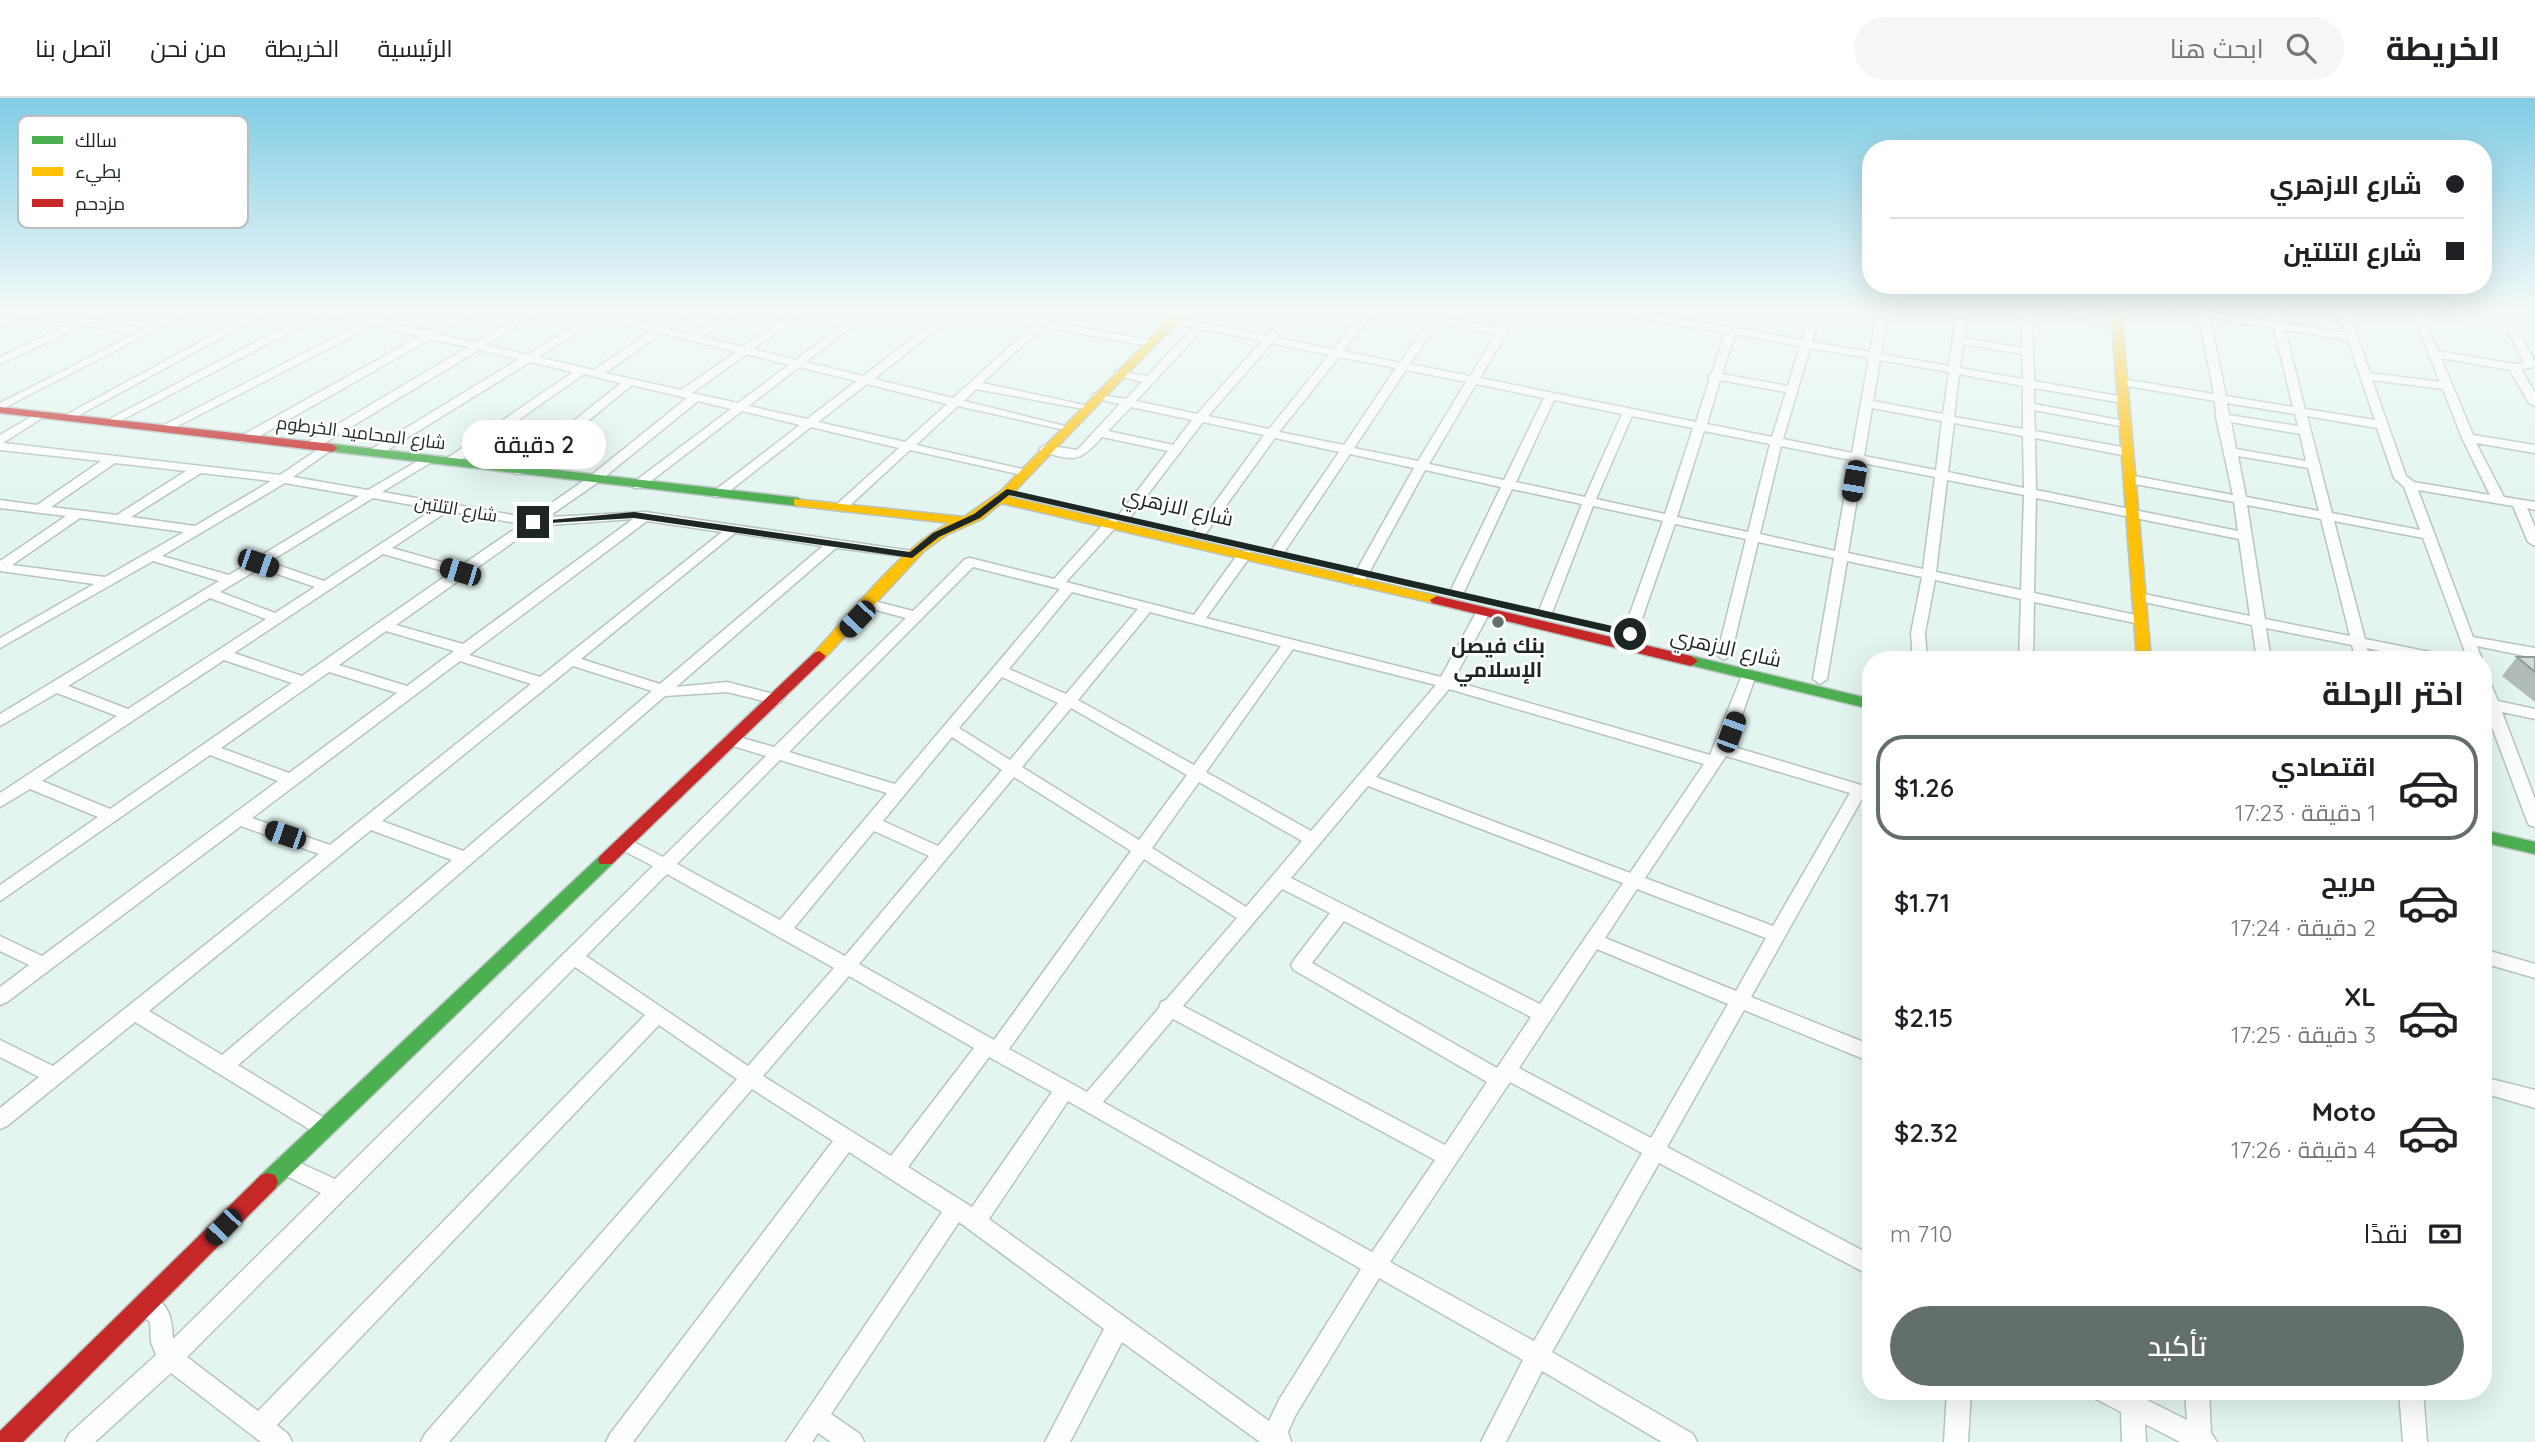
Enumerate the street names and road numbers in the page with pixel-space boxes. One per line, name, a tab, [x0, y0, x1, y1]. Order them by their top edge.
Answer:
street label: شارع المحاميد الخرطوم	[275, 411, 447, 455]
street label: شارع الازهري	[1119, 481, 1236, 535]
street label: شارع التلتين	[413, 490, 499, 528]
street label: شارع الازهري	[1667, 622, 1784, 676]

